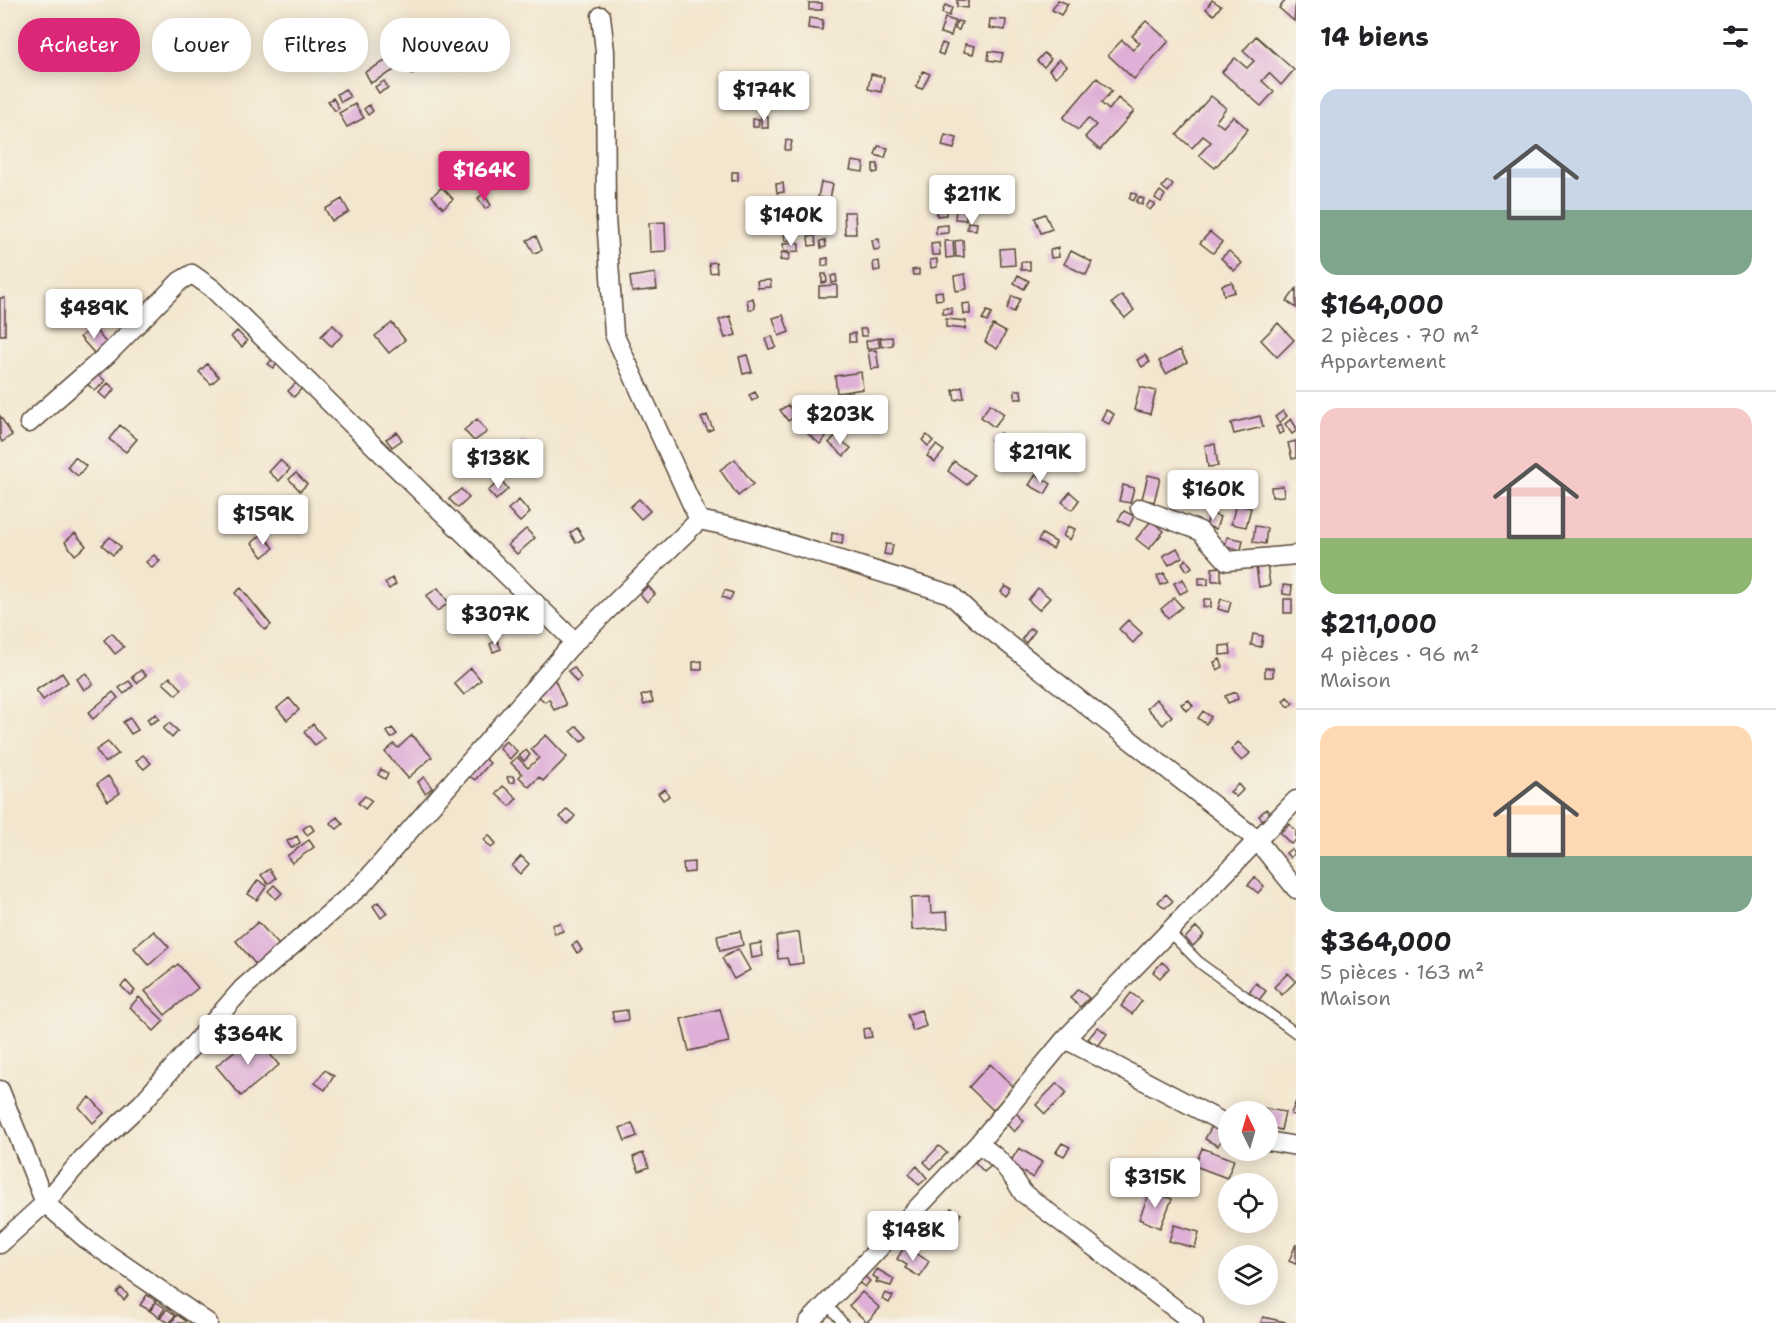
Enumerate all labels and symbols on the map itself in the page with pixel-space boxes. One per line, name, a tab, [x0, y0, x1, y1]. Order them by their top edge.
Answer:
pin: $174K	[722, 71, 806, 122]
pin: $164K	[442, 151, 526, 202]
pin: $211K	[930, 175, 1014, 226]
pin: $140K	[749, 196, 833, 247]
pin: $489K	[52, 289, 136, 340]
pin: $203K	[798, 395, 882, 446]
pin: $219K	[998, 433, 1082, 484]
pin: $138K	[456, 439, 540, 490]
pin: $160K	[1171, 470, 1255, 521]
pin: $159K	[221, 495, 305, 546]
pin: $307K	[453, 595, 537, 646]
pin: $364K	[206, 1015, 290, 1066]
north arrow	[1218, 1101, 1278, 1161]
pin: $315K	[1113, 1158, 1197, 1209]
pin: $148K	[871, 1211, 955, 1262]

